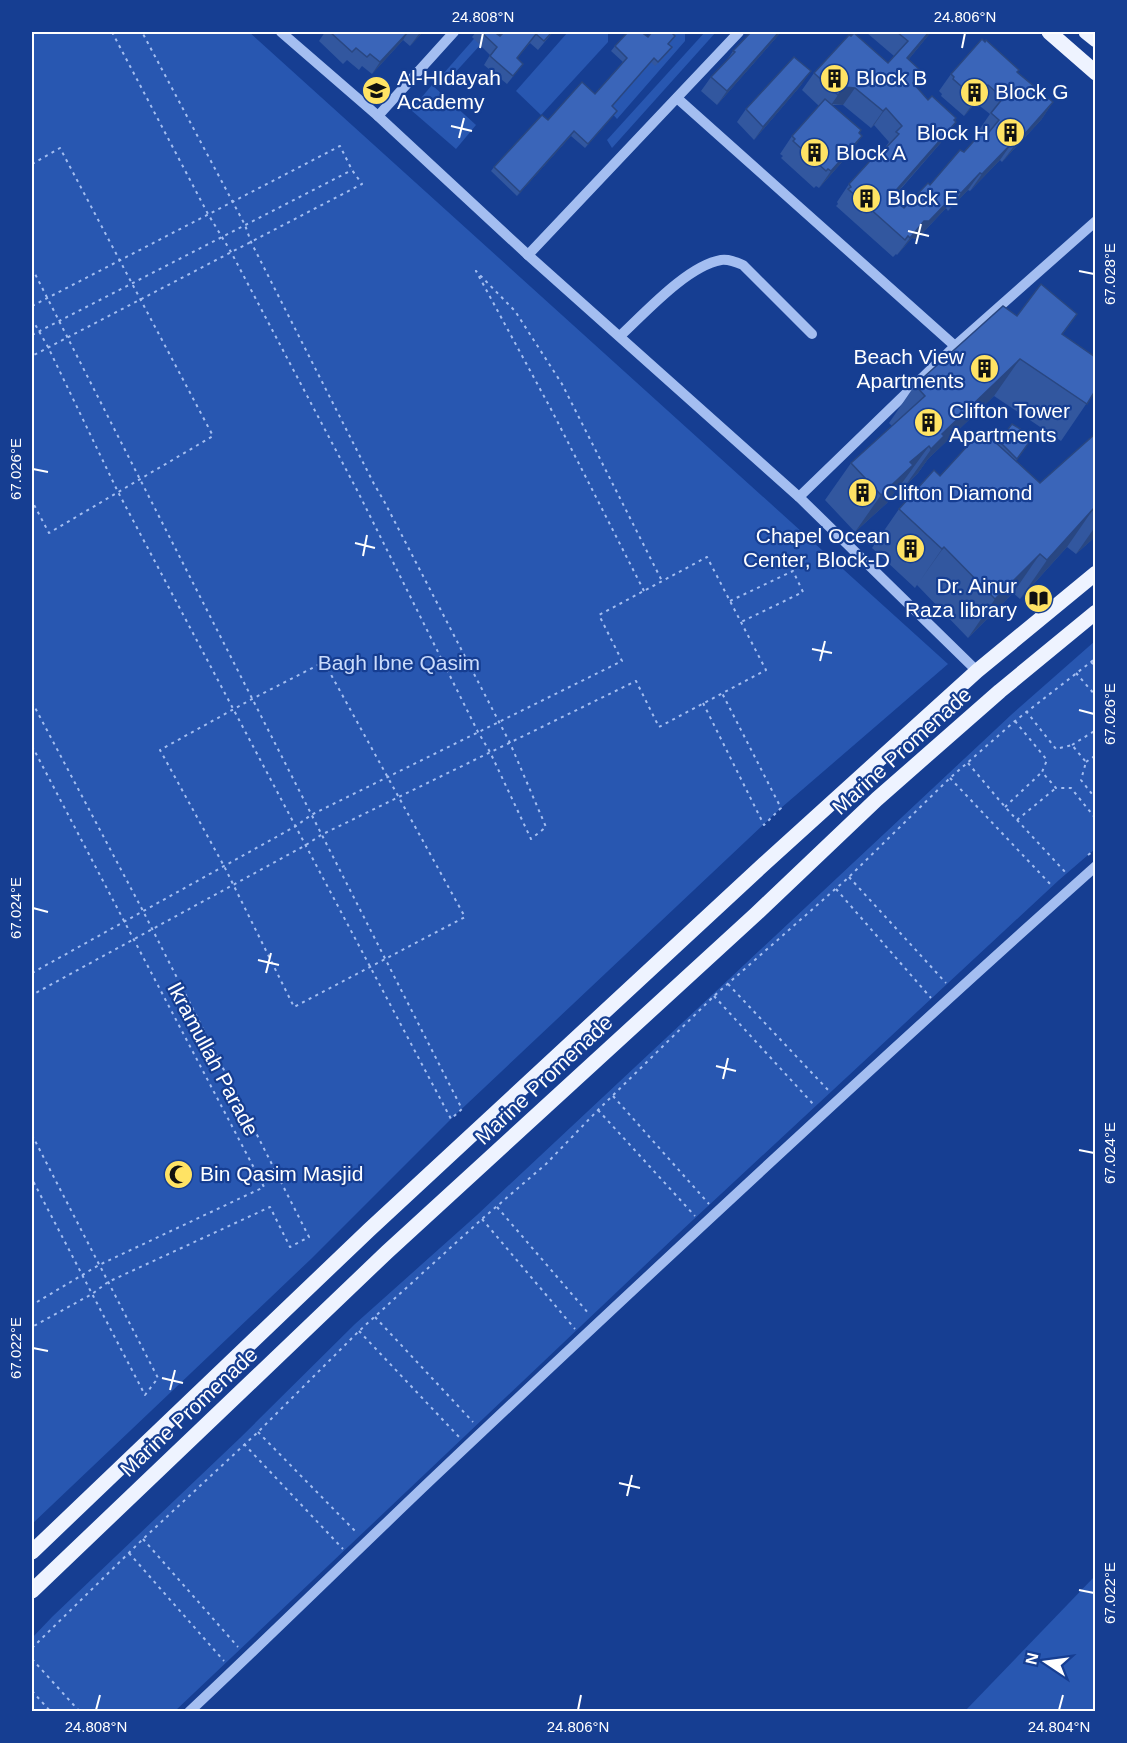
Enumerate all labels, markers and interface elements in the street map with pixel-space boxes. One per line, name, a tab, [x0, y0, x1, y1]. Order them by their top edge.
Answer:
text: 24.808°N	[452, 8, 514, 25]
text: 24.806°N	[934, 8, 996, 25]
building icon: Block B	[819, 62, 851, 94]
place label: Al-HIdayah Academy	[397, 66, 501, 113]
place label: Block B	[856, 66, 927, 89]
school or university icon: Al-HIdayah Academy	[360, 74, 392, 106]
building icon: Block G	[958, 76, 990, 108]
place label: Block G	[995, 80, 1069, 103]
building icon: Block H	[994, 117, 1026, 149]
place label: Block H	[917, 121, 989, 144]
building icon: Block A	[799, 137, 831, 169]
place label: Block A	[836, 141, 906, 164]
building icon: Block E	[850, 182, 882, 214]
place label: Block E	[887, 186, 958, 209]
text: 67.028°E	[1101, 243, 1118, 305]
place label: Beach View Apartments	[853, 345, 965, 392]
building icon: Beach View Apartments	[969, 353, 1001, 385]
place label: Clifton Tower Apartments	[949, 399, 1070, 446]
building icon: Clifton Tower Apartments	[912, 407, 944, 439]
text: 67.026°E	[7, 438, 24, 500]
building icon: Clifton Diamond	[846, 477, 878, 509]
place label: Clifton Diamond	[883, 481, 1032, 504]
place label: Chapel Ocean Center, Block-D	[743, 524, 890, 571]
building icon: Chapel Ocean Center, Block-D	[895, 532, 927, 564]
place label: Dr. Ainur Raza library	[905, 574, 1017, 621]
library icon: Dr. Ainur Raza library	[1022, 582, 1054, 614]
park label: Bagh Ibne Qasim	[318, 651, 480, 674]
street label: Marine Promenade	[828, 682, 976, 819]
text: 67.026°E	[1101, 683, 1118, 745]
text: 67.024°E	[7, 877, 24, 939]
street label: Ikramullah Parade	[163, 978, 264, 1139]
street label: Marine Promenade	[471, 1010, 617, 1149]
text: 67.024°E	[1101, 1122, 1118, 1184]
mosque icon: Bin Qasim Masjid	[163, 1158, 195, 1190]
place label: Bin Qasim Masjid	[200, 1162, 363, 1185]
text: 67.022°E	[7, 1317, 24, 1379]
street label: Marine Promenade	[116, 1342, 262, 1481]
text: 67.022°E	[1101, 1562, 1118, 1624]
north arrow	[1016, 1632, 1076, 1692]
text: N	[1022, 1651, 1041, 1666]
text: 24.808°N	[65, 1718, 127, 1735]
text: 24.806°N	[547, 1718, 609, 1735]
text: 24.804°N	[1028, 1718, 1090, 1735]

